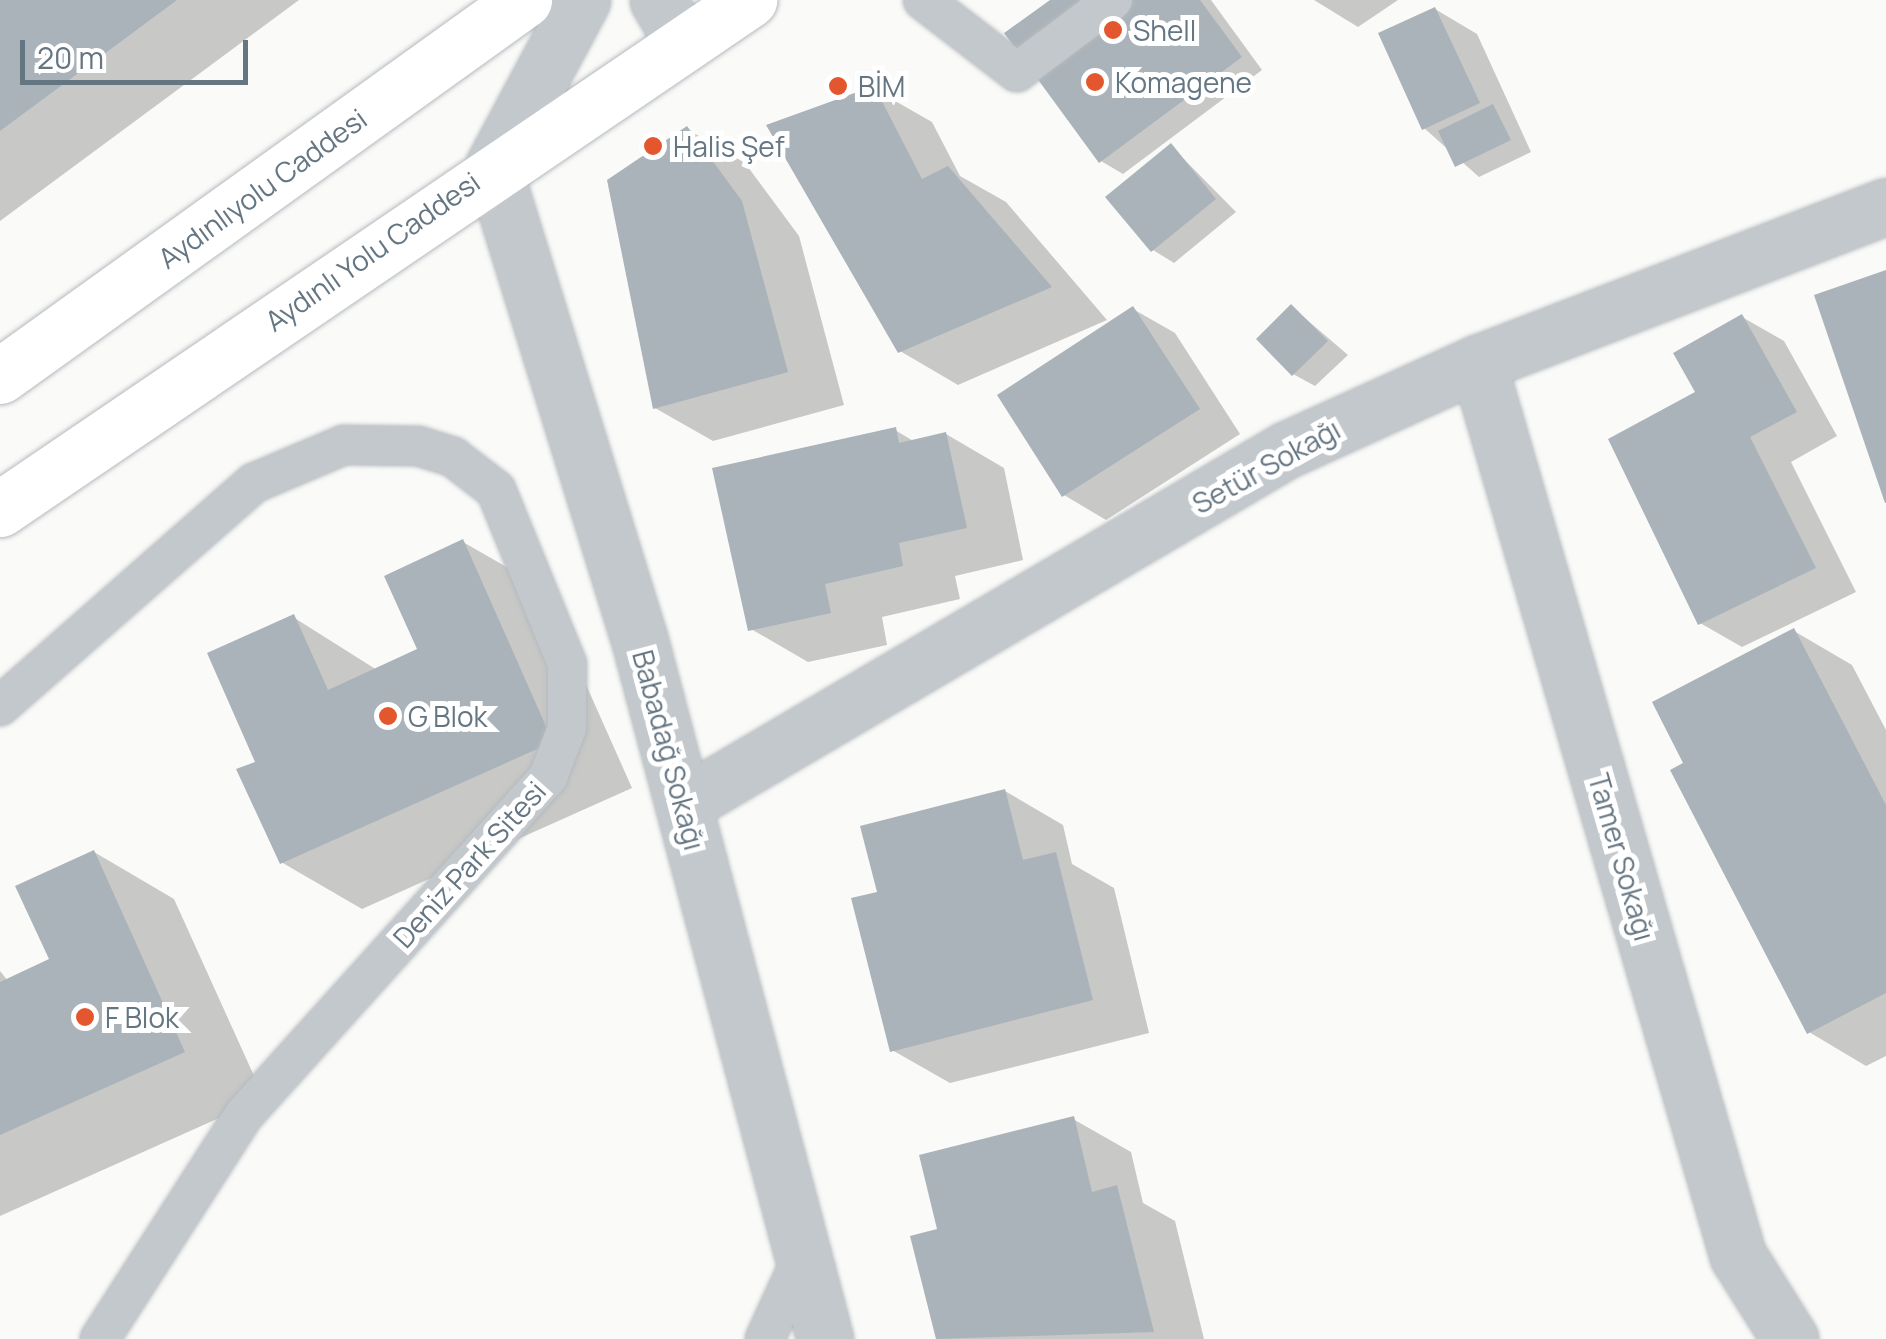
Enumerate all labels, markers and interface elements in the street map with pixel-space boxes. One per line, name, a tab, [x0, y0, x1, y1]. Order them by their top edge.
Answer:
place label: Shell	[1133, 13, 1196, 47]
marker: Shell	[1102, 19, 1124, 41]
scale bar	[25, 20, 252, 82]
text: 20 m	[37, 37, 104, 78]
place label: Komagene	[1115, 65, 1252, 99]
place label: BİM	[858, 69, 905, 103]
marker: Komagene	[1084, 71, 1106, 93]
marker: BİM	[827, 75, 849, 97]
street label: Aydınlıyolu Caddesi	[151, 101, 373, 275]
place label: Halis Şef	[673, 129, 785, 163]
marker: Halis Şef	[642, 135, 664, 157]
street label: Aydınlı Yolu Caddesi	[258, 164, 486, 338]
street label: Setür Sokağı	[1186, 412, 1346, 520]
street label: Babadağ Sokağı	[626, 646, 712, 854]
place label: G Blok	[408, 699, 487, 733]
marker: G Blok	[377, 705, 399, 727]
street label: Tamer Sokağı	[1582, 770, 1662, 944]
street label: Deniz Park Sitesi	[386, 774, 552, 954]
place label: F Blok	[105, 1000, 179, 1034]
marker: F Blok	[74, 1006, 96, 1028]

